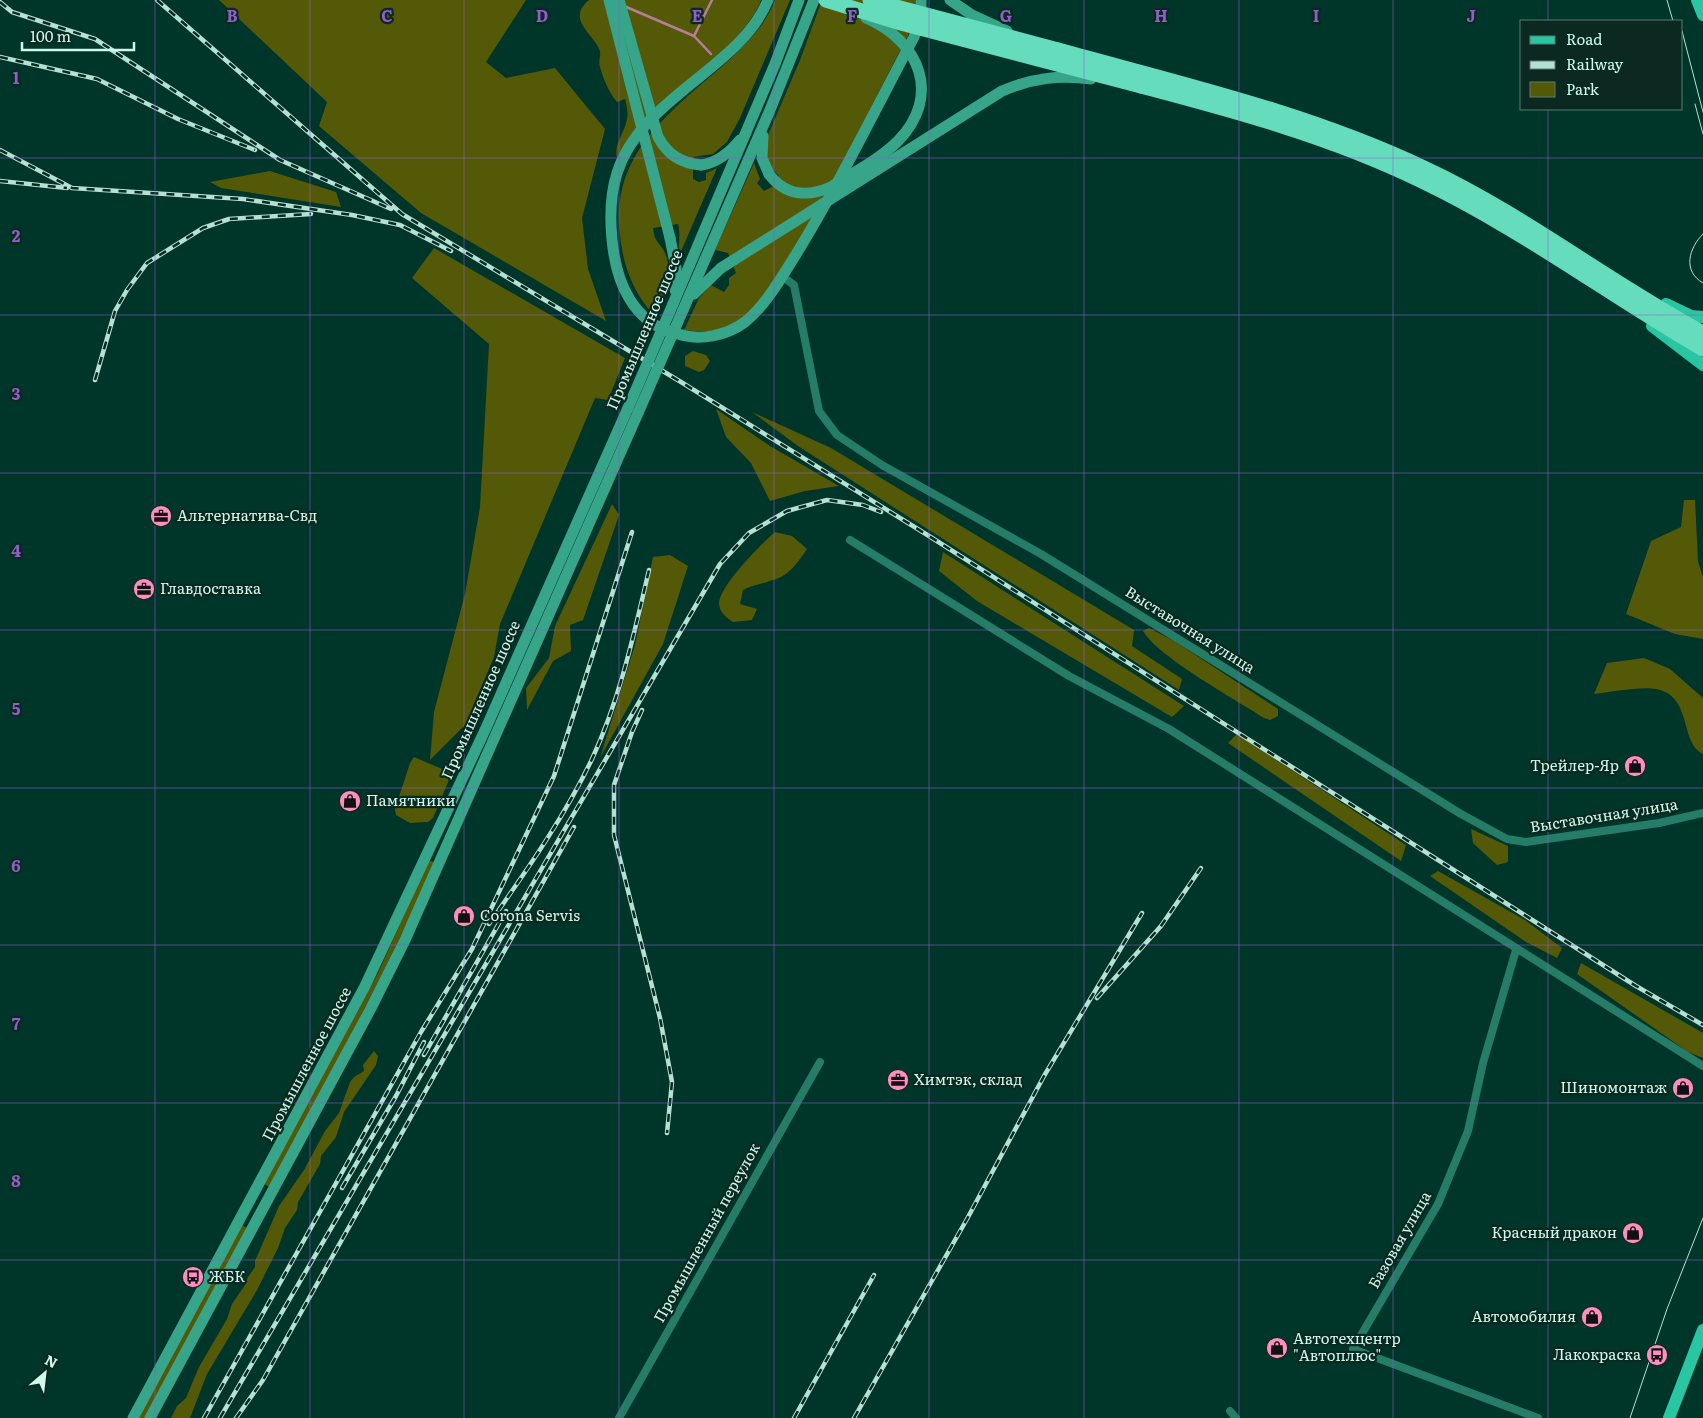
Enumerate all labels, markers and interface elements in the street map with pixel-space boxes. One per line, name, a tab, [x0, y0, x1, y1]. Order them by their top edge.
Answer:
text: B	[226, 3, 238, 27]
text: C	[381, 3, 393, 27]
text: D	[536, 3, 548, 27]
text: E	[692, 3, 703, 27]
text: F	[847, 3, 857, 27]
text: G	[1000, 3, 1012, 27]
text: H	[1154, 3, 1168, 27]
text: I	[1313, 3, 1319, 27]
text: J	[1466, 3, 1476, 27]
scale bar	[22, 20, 135, 52]
legend	[1520, 20, 1683, 110]
text: 100 m	[30, 24, 71, 47]
text: Road	[1566, 27, 1602, 50]
text: Railway	[1566, 52, 1624, 75]
text: 1	[13, 65, 20, 89]
text: Park	[1566, 77, 1600, 100]
text: 2	[12, 223, 21, 247]
street label: Промышленное шоссе	[599, 246, 688, 413]
text: 3	[12, 381, 21, 405]
place label: Альтернатива-Свд	[177, 503, 317, 526]
office icon: Альтернатива-Свд	[149, 504, 173, 528]
text: 4	[11, 538, 21, 562]
place label: Главдоставка	[160, 576, 262, 599]
office icon: Главдоставка	[132, 577, 156, 601]
street label: Выставочная улица	[1121, 579, 1261, 679]
street label: Промышленное шоссе	[434, 616, 525, 783]
text: 5	[12, 696, 21, 720]
place label: Трейлер-Яр	[1530, 753, 1619, 776]
shop icon: Трейлер-Яр	[1623, 754, 1647, 778]
place label: Памятники	[366, 788, 455, 811]
shop icon: Памятники	[338, 789, 362, 813]
street label: Выставочная улица	[1528, 791, 1680, 838]
text: 6	[11, 853, 21, 877]
place label: Corona Servis	[480, 903, 580, 926]
shop icon: Corona Servis	[452, 904, 476, 928]
street label: Промышленное шоссе	[255, 982, 356, 1145]
text: 7	[12, 1011, 21, 1035]
place label: Химтэк, склад	[914, 1067, 1022, 1090]
office icon: Химтэк, склад	[886, 1068, 910, 1092]
place label: Шиномонтаж	[1560, 1075, 1667, 1098]
shop icon: Шиномонтаж	[1671, 1076, 1695, 1100]
street label: Промышленный переулок	[647, 1138, 765, 1326]
text: 8	[11, 1168, 21, 1192]
street label: Базовая улица	[1362, 1186, 1436, 1292]
place label: Красный дракон	[1491, 1220, 1617, 1243]
shop icon: Красный дракон	[1621, 1221, 1645, 1245]
place label: ЖБК	[209, 1264, 245, 1287]
bus stop icon: ЖБК	[181, 1265, 205, 1289]
place label: Автомобилия	[1472, 1304, 1576, 1327]
shop icon: Автомобилия	[1580, 1305, 1604, 1329]
place label: Автотехцентр "Автоплюс"	[1293, 1326, 1401, 1366]
shop icon: Автотехцентр "Автоплюс"	[1265, 1336, 1289, 1360]
place label: Лакокраска	[1553, 1342, 1642, 1365]
bus stop icon: Лакокраска	[1645, 1343, 1669, 1367]
north arrow	[20, 1348, 70, 1398]
text: N	[42, 1349, 62, 1372]

